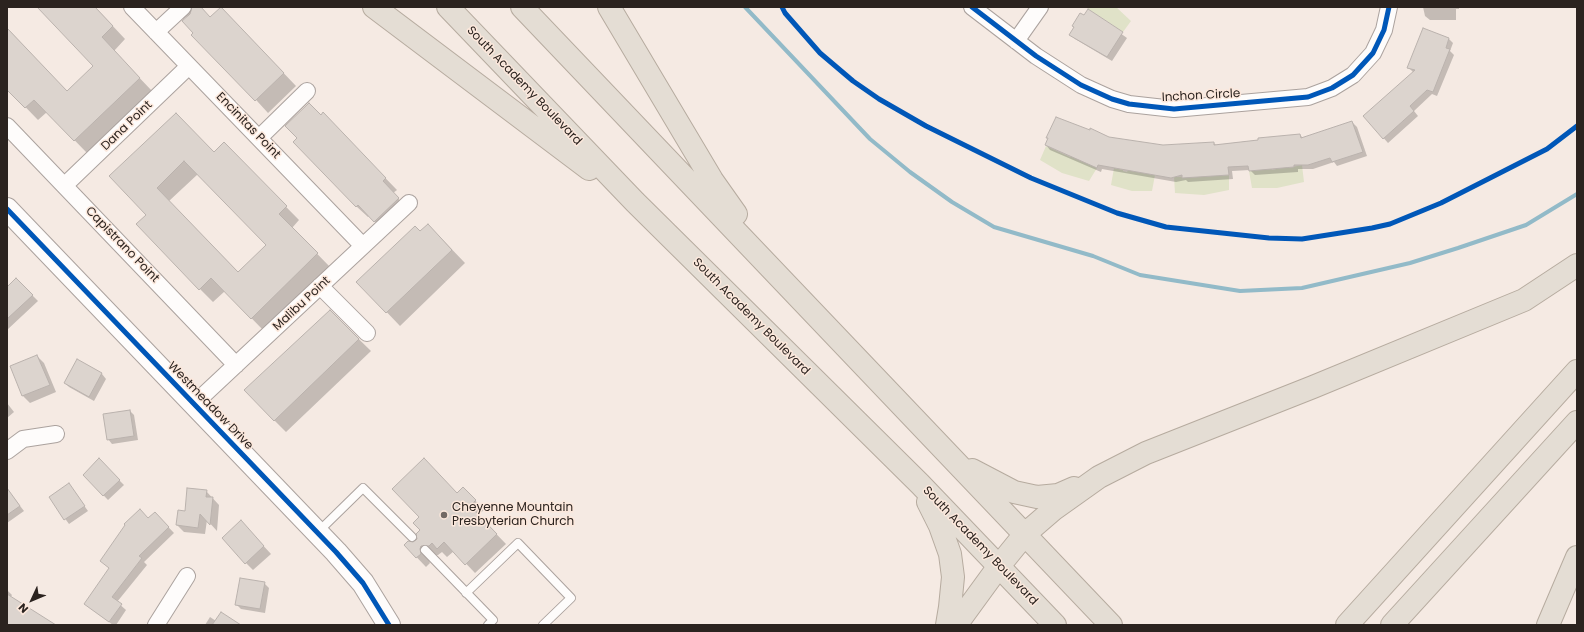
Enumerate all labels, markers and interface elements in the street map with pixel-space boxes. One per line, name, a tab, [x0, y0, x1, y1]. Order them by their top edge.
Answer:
street label: South Academy Boulevard	[463, 24, 585, 148]
street label: Inchon Circle	[1161, 87, 1241, 105]
street label: Encinitas Point	[213, 90, 283, 162]
street label: Dana Point	[99, 98, 155, 154]
street label: Capistrano Point	[82, 204, 162, 286]
street label: South Academy Boulevard	[689, 255, 813, 379]
street label: Malibu Point	[270, 274, 334, 334]
street label: Westmeadow Drive	[164, 359, 256, 453]
street label: South Academy Boulevard	[919, 484, 1041, 608]
place label: Cheyenne Mountain Presbyterian Church	[452, 501, 574, 529]
marker: Cheyenne Mountain Presbyterian Church	[439, 510, 449, 520]
north arrow	[12, 580, 52, 620]
text: N	[15, 600, 32, 617]

